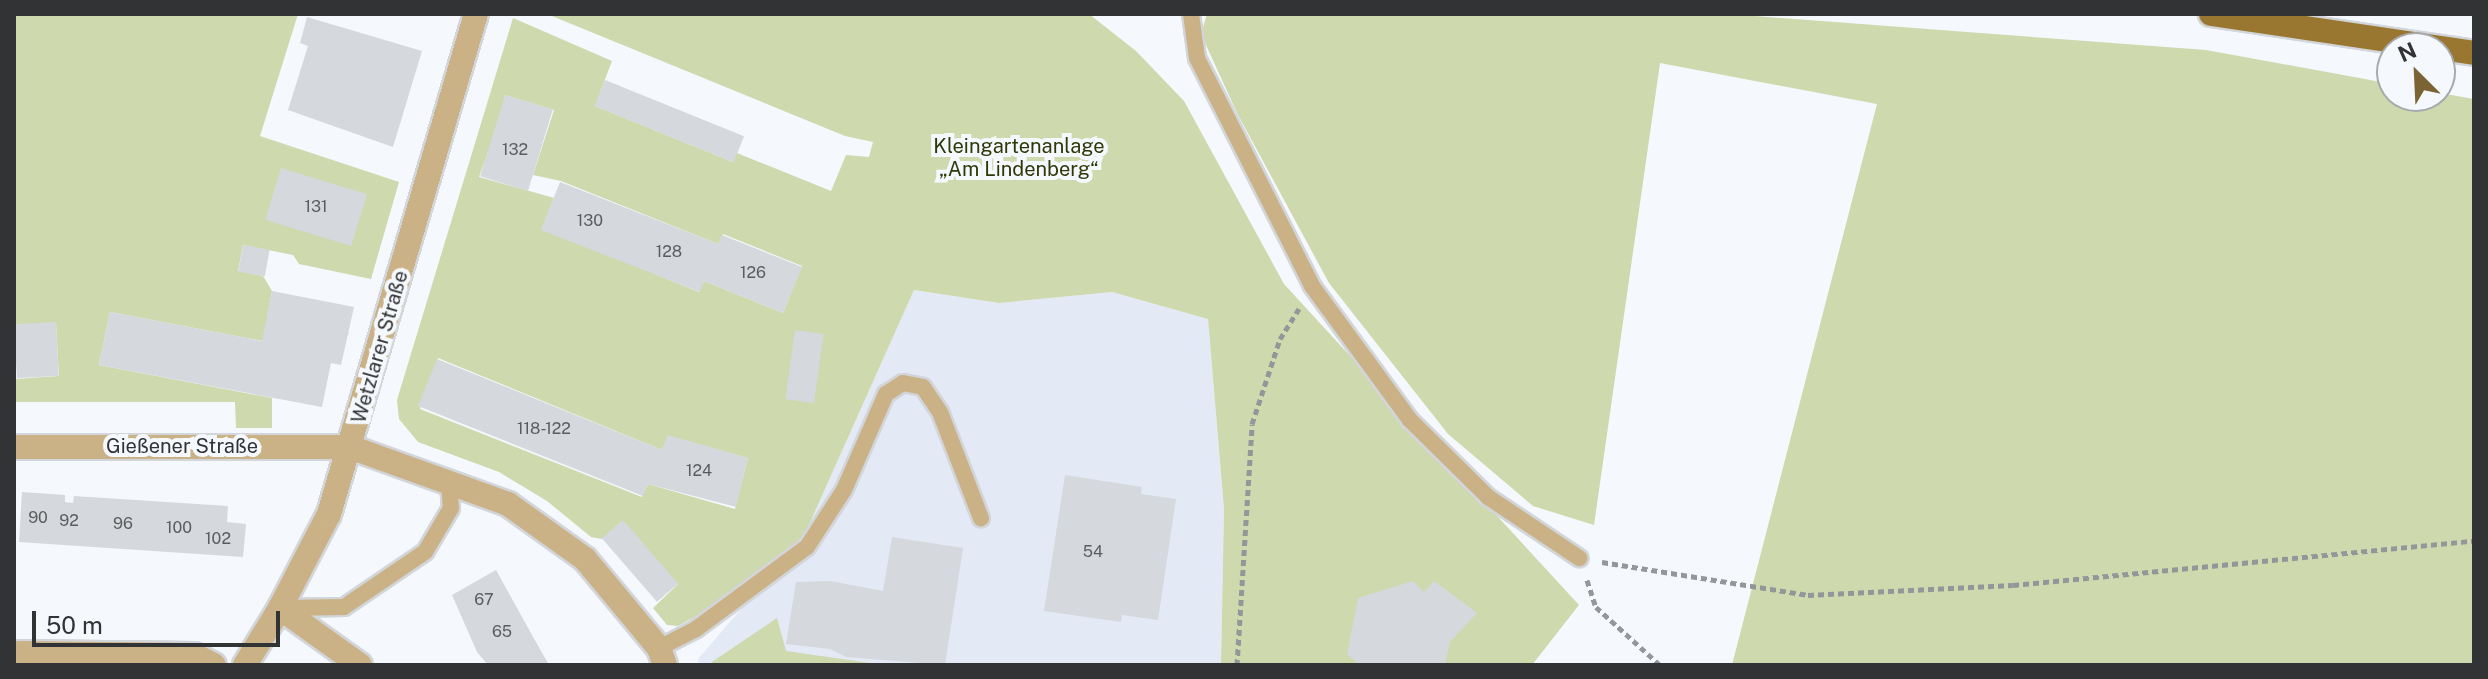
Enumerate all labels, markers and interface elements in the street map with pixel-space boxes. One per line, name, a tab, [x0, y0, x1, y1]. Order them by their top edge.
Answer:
north arrow	[2376, 32, 2456, 112]
text: N	[2394, 37, 2420, 67]
park label: Kleingartenanlage „Am Lindenberg“	[933, 134, 1105, 181]
house number: 132	[502, 140, 528, 160]
house number: 131	[304, 197, 328, 217]
house number: 130	[577, 211, 603, 231]
house number: 128	[656, 242, 682, 262]
house number: 126	[740, 263, 766, 283]
street label: Wetzlarer Straße	[347, 268, 413, 426]
house number: 118-122	[517, 419, 571, 439]
street label: Gießener Straße	[106, 434, 258, 458]
house number: 124	[686, 461, 712, 481]
house number: 90	[28, 508, 48, 528]
house number: 92	[59, 511, 79, 531]
house number: 96	[113, 514, 133, 534]
house number: 100	[166, 518, 192, 538]
house number: 102	[205, 529, 231, 549]
house number: 54	[1083, 542, 1103, 562]
house number: 67	[474, 590, 494, 610]
scale bar	[36, 595, 284, 645]
text: 50 m	[46, 611, 103, 639]
house number: 65	[492, 622, 512, 642]

